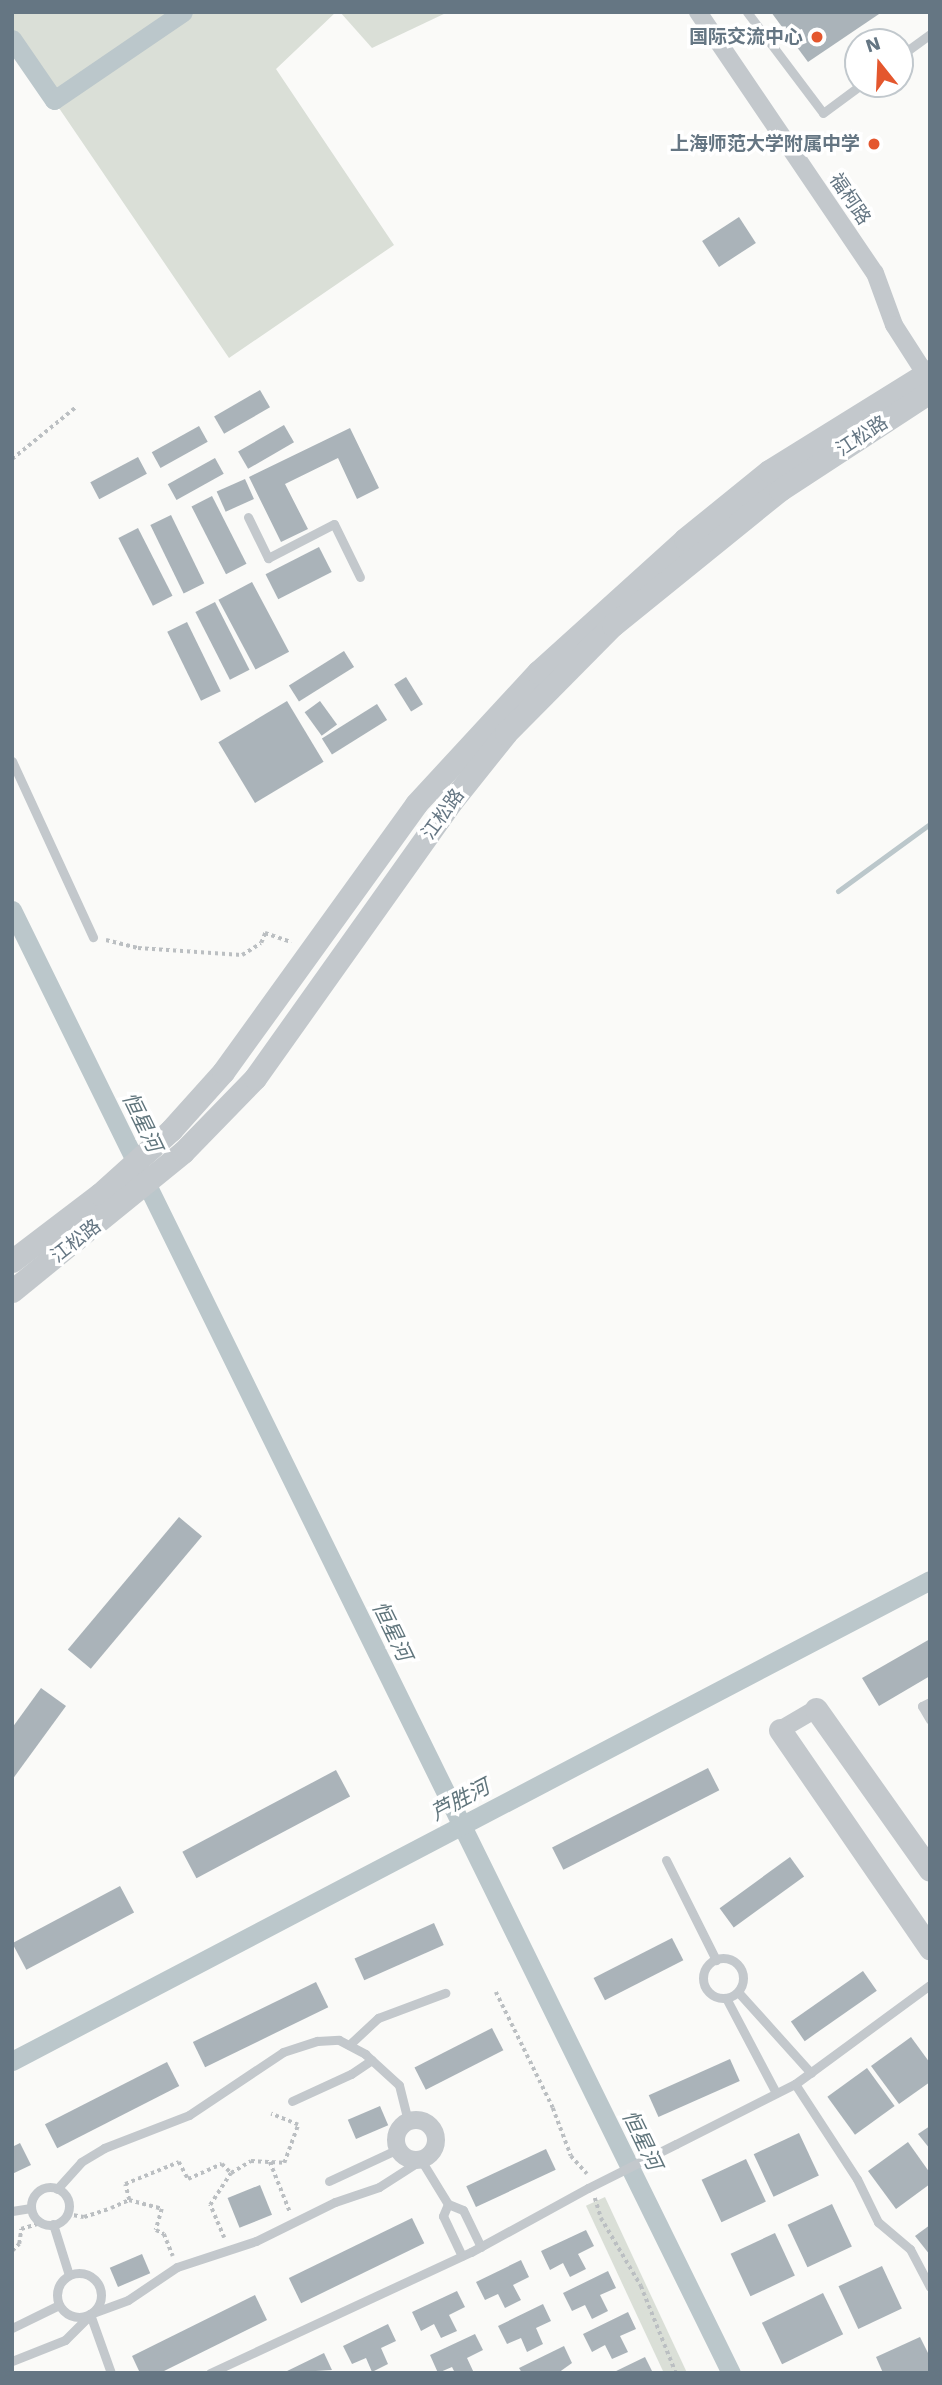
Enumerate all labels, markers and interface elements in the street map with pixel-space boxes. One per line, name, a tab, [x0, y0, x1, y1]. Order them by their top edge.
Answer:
place label: 国际交流中心	[689, 26, 803, 48]
north arrow	[844, 28, 914, 98]
marker: 国际交流中心	[809, 29, 825, 45]
text: N	[863, 31, 883, 58]
place label: 上海师范大学附属中学	[670, 133, 860, 155]
marker: 上海师范大学附属中学	[866, 136, 882, 152]
street label: 福柯路	[825, 169, 875, 229]
street label: 江松路	[832, 411, 892, 461]
street label: 江松路	[417, 784, 469, 844]
water label: 恒星河	[117, 1088, 167, 1156]
street label: 江松路	[47, 1214, 105, 1268]
water label: 恒星河	[367, 1597, 417, 1665]
water label: 芦胜河	[426, 1774, 494, 1826]
water label: 恒星河	[617, 2106, 667, 2174]

